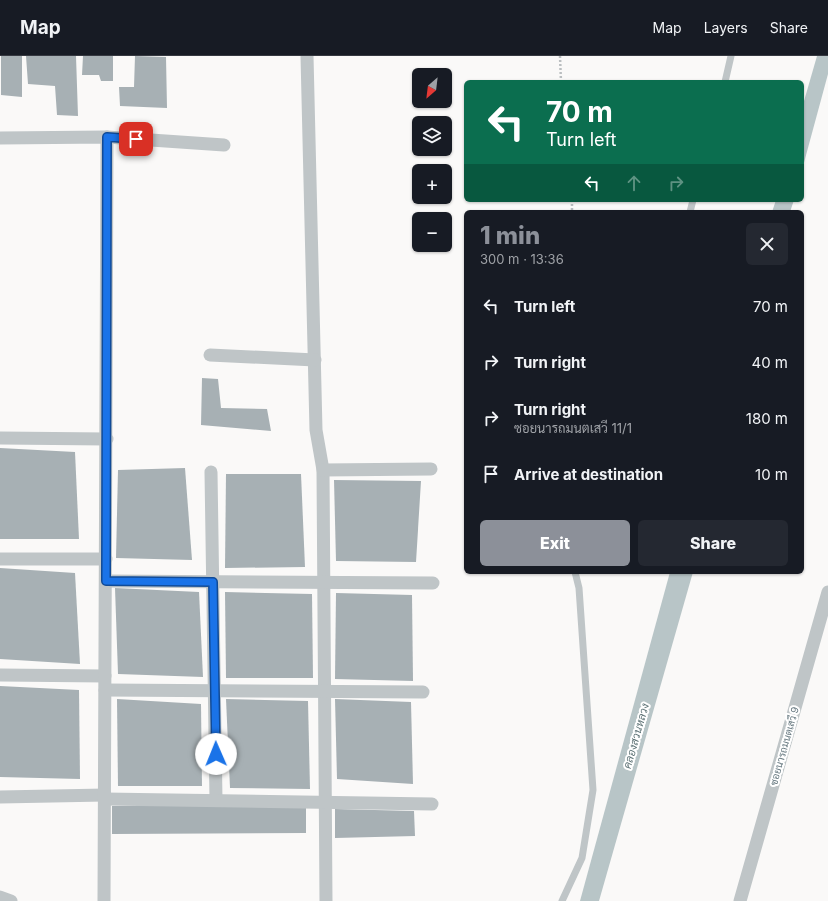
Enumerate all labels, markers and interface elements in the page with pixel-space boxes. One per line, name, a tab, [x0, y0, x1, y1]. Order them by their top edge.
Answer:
text: Map	[20, 16, 61, 39]
text: Map	[653, 19, 682, 36]
text: Layers	[704, 19, 748, 36]
text: Share	[770, 19, 808, 36]
north arrow	[412, 68, 452, 108]
map controls	[412, 68, 452, 252]
text: 70 m	[546, 95, 613, 129]
icon: left	[480, 96, 532, 148]
button: layers	[412, 116, 452, 156]
pin	[119, 122, 153, 156]
icon: arrive	[125, 128, 147, 150]
text: Turn left	[546, 129, 616, 150]
button: +	[412, 164, 452, 204]
icon: left	[581, 172, 603, 194]
icon: ahead	[623, 172, 645, 194]
icon: right	[665, 172, 687, 194]
button: −	[412, 212, 452, 252]
text: 1 min	[480, 221, 540, 250]
button: close	[746, 223, 788, 265]
text: 300 m · 13:36	[480, 251, 564, 267]
icon: left	[480, 295, 502, 317]
text: Turn left	[514, 297, 575, 316]
text: 70 m	[753, 297, 788, 316]
icon: right	[480, 351, 502, 373]
text: Turn right	[514, 353, 586, 372]
text: 40 m	[751, 353, 788, 372]
text: Turn right	[514, 400, 586, 419]
icon: right	[480, 407, 502, 429]
text: 180 m	[746, 409, 788, 428]
text: ซอยนารถมนตเสวี 11/1	[514, 420, 632, 436]
icon: arrive	[480, 463, 502, 485]
text: Arrive at destination	[514, 465, 663, 484]
text: 10 m	[755, 465, 788, 484]
button: Exit	[480, 520, 630, 566]
button: Share	[638, 520, 788, 566]
water label: คลองสวนหลวง	[620, 702, 652, 770]
street label: ซอยนารถมนตเสวี 9	[767, 705, 801, 787]
position arrow	[195, 733, 237, 775]

